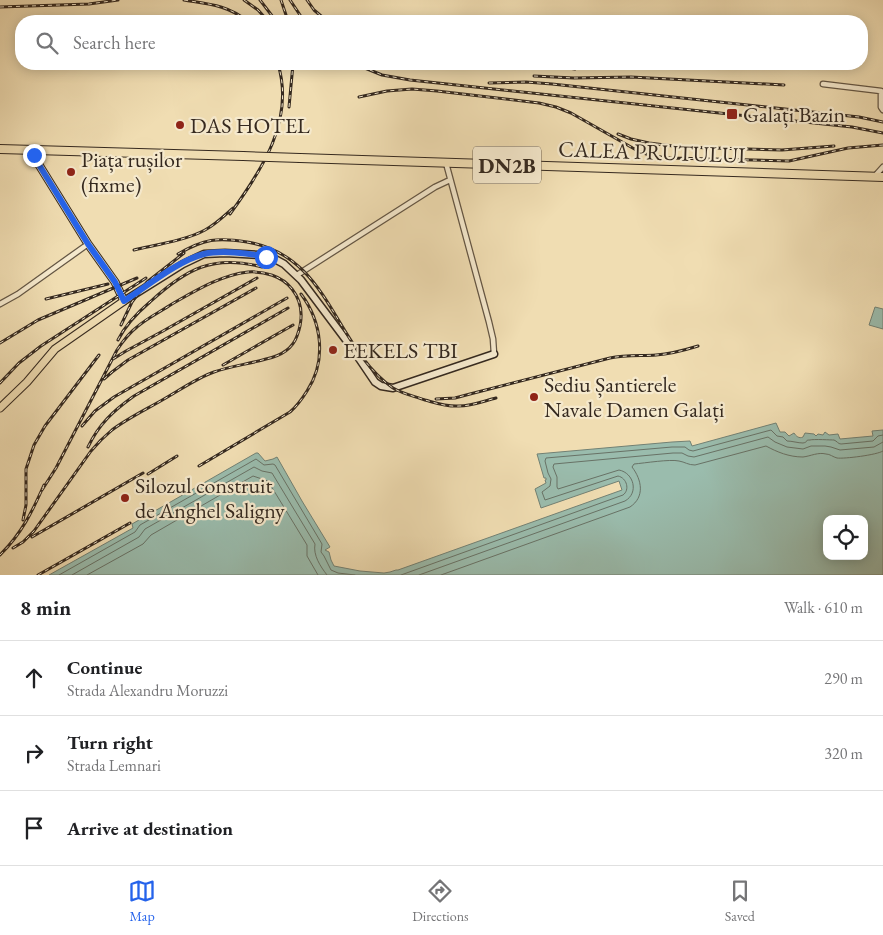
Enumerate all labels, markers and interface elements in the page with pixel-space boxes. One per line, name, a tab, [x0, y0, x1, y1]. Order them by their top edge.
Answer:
search box	[15, 15, 868, 70]
icon: search	[33, 29, 61, 57]
text: Search here	[73, 30, 155, 55]
place label: Galați Bazin	[743, 100, 846, 129]
marker: Galați Bazin	[725, 107, 739, 121]
place label: DAS HOTEL	[190, 111, 310, 140]
marker: DAS HOTEL	[174, 119, 186, 131]
street label: CALEA PRUTULUI	[558, 134, 747, 170]
route end	[23, 144, 46, 167]
place label: Piața rușilor (fixme)	[81, 145, 183, 199]
road number: DN2B	[473, 146, 541, 184]
marker: Piața rușilor (fixme)	[65, 166, 77, 178]
route start	[255, 246, 278, 269]
place label: EEKELS TBI	[343, 336, 458, 365]
marker: EEKELS TBI	[327, 344, 339, 356]
place label: Sediu Șantierele Navale Damen Galați	[544, 370, 724, 424]
marker: Sediu Șantierele Navale Damen Galați	[528, 391, 540, 403]
place label: Silozul construit de Anghel Saligny	[135, 471, 285, 525]
marker: Silozul construit de Anghel Saligny	[119, 492, 131, 504]
map controls	[823, 515, 868, 560]
button: locate	[823, 515, 868, 560]
text: 8 min	[20, 594, 71, 621]
text: Walk · 610 m	[784, 597, 863, 618]
text: Continue	[67, 655, 142, 680]
icon: ahead	[20, 664, 48, 692]
text: 290 m	[824, 668, 863, 689]
text: Strada Alexandru Moruzzi	[67, 680, 228, 701]
text: Turn right	[67, 730, 153, 755]
icon: right	[20, 739, 48, 767]
text: 320 m	[824, 743, 863, 764]
text: Strada Lemnari	[67, 755, 161, 776]
icon: arrive	[20, 814, 48, 842]
text: Arrive at destination	[67, 816, 233, 841]
tab: Map	[128, 877, 156, 925]
tab: Directions	[412, 877, 469, 925]
tab: Saved	[725, 877, 755, 925]

